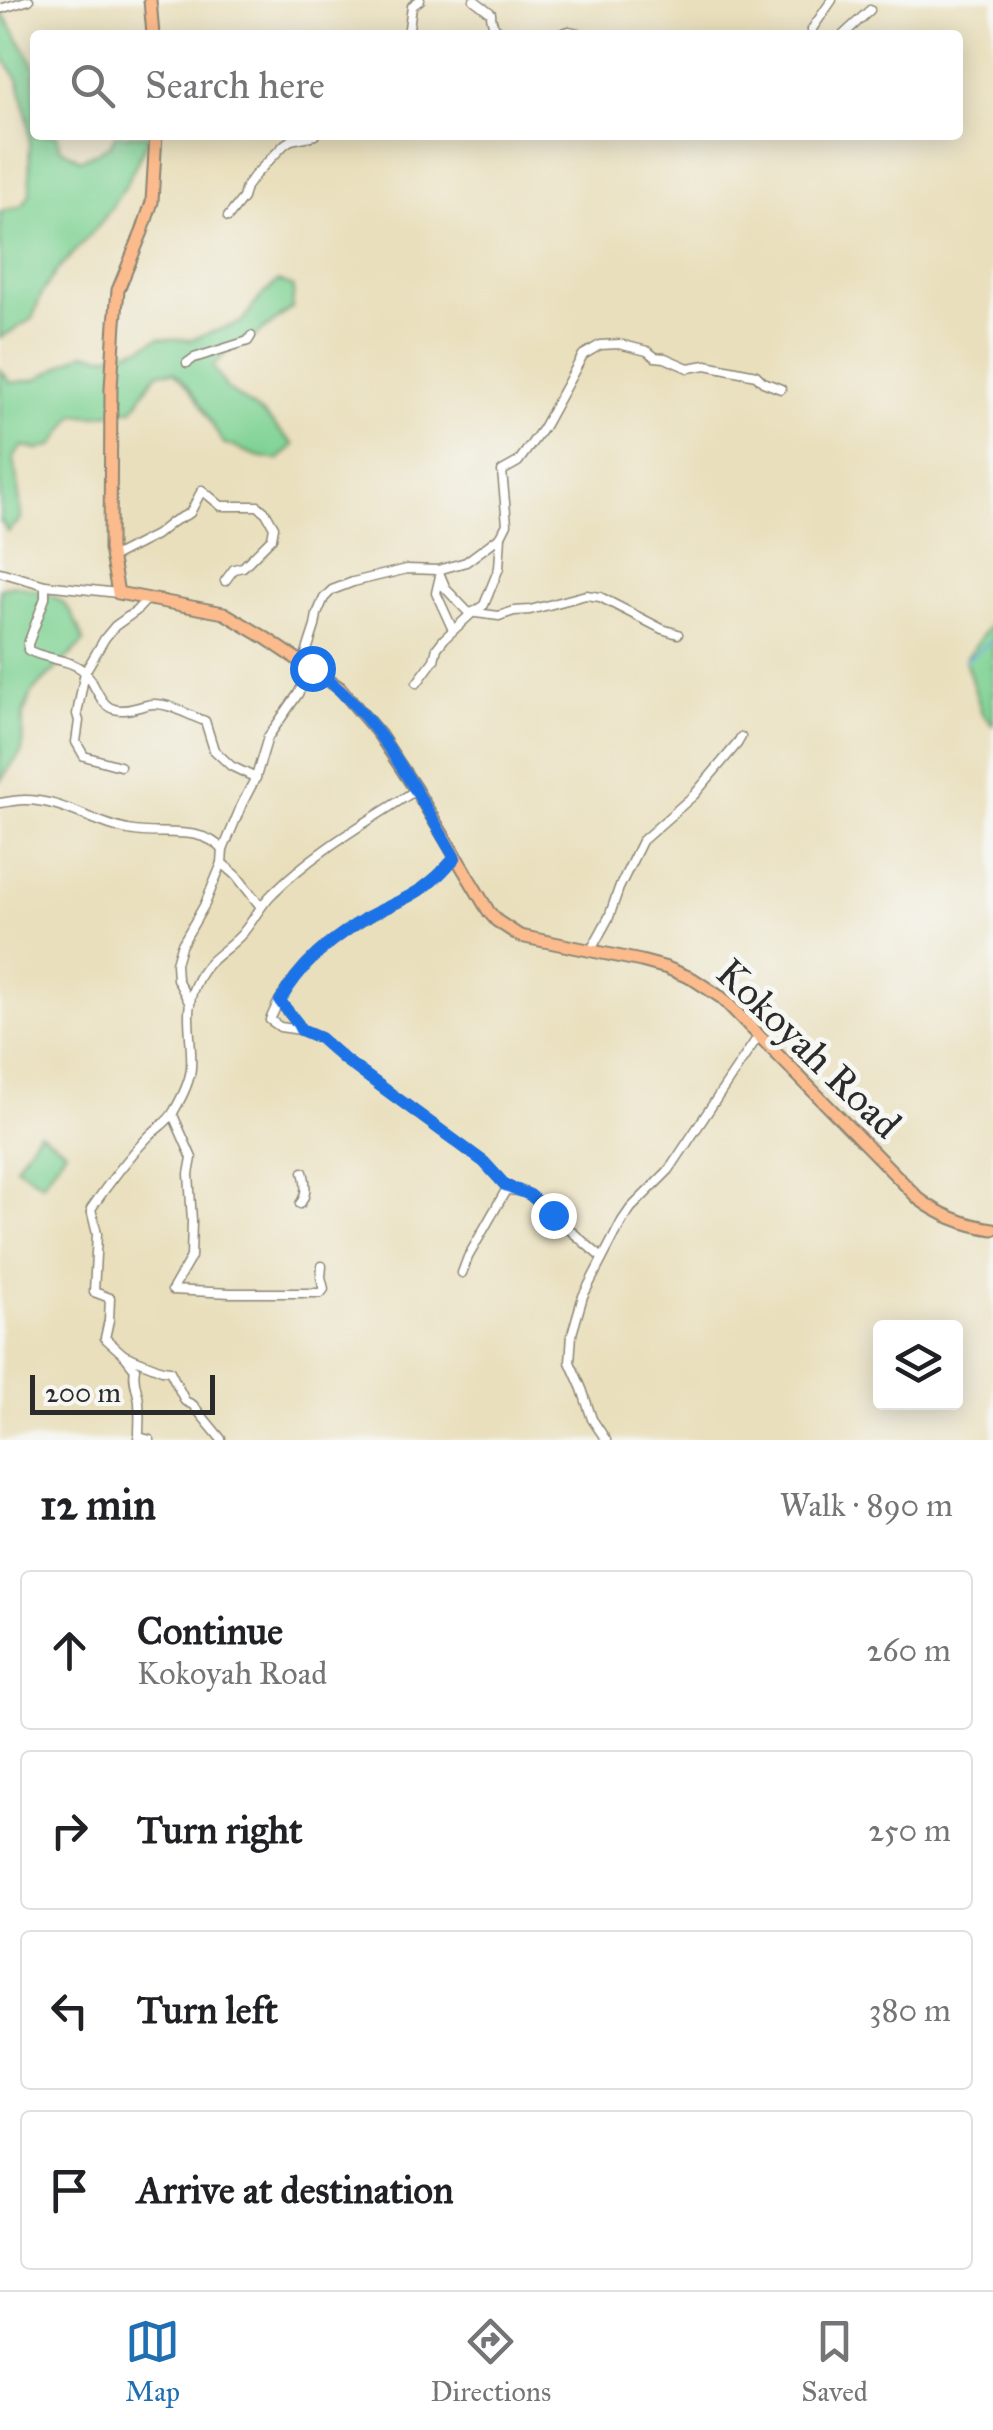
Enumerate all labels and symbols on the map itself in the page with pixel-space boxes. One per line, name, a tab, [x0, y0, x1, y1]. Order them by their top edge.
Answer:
route start	[290, 646, 336, 692]
street label: Kokoyah Road	[706, 948, 911, 1149]
route end	[531, 1193, 577, 1239]
scale bar	[30, 1370, 215, 1414]

